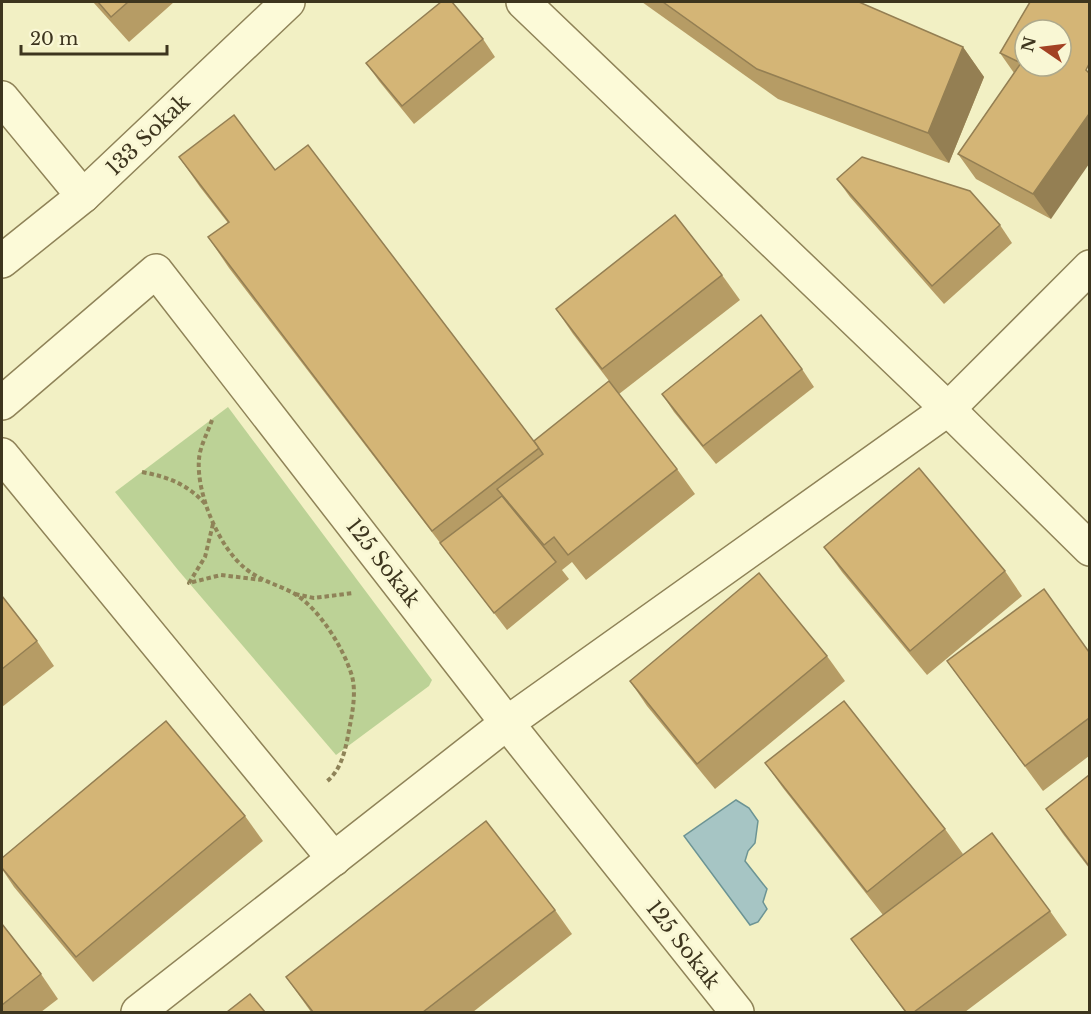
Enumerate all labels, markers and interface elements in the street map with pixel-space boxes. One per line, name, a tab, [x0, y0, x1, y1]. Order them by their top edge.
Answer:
scale bar	[21, 18, 166, 56]
north arrow	[1013, 18, 1073, 78]
text: 20 m	[30, 28, 78, 50]
text: N	[1017, 35, 1040, 54]
street label: 133 Sokak	[101, 89, 195, 181]
street label: 125 Sokak	[340, 514, 426, 612]
street label: 125 Sokak	[640, 896, 726, 994]

